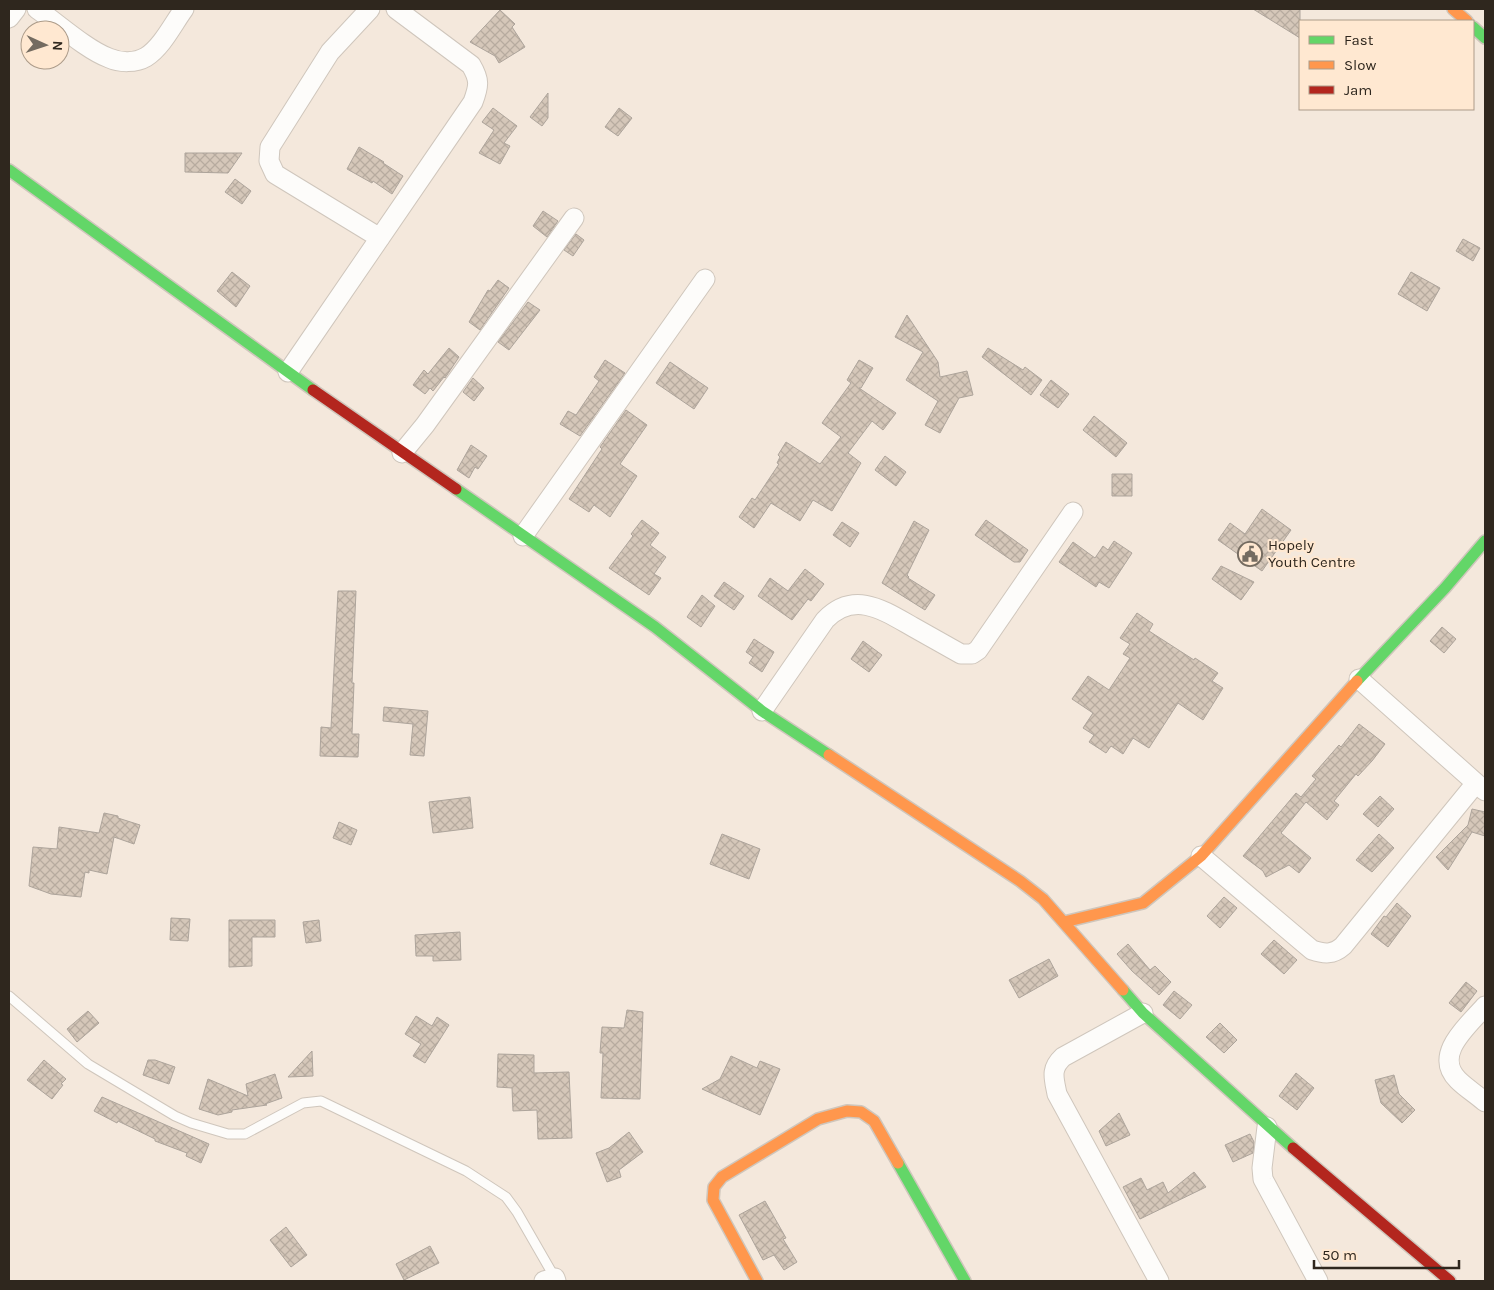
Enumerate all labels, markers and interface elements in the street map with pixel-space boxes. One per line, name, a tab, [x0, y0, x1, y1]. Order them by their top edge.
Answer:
north arrow	[20, 20, 70, 70]
legend	[1299, 20, 1474, 110]
text: Fast	[1344, 31, 1374, 49]
text: N	[49, 40, 66, 51]
text: Slow	[1344, 56, 1376, 74]
text: Jam	[1344, 81, 1372, 99]
place label: Hopely Youth Centre	[1268, 536, 1356, 571]
public building icon: Hopely Youth Centre	[1237, 541, 1263, 567]
scale bar	[1314, 1238, 1459, 1270]
text: 50 m	[1322, 1246, 1357, 1264]

